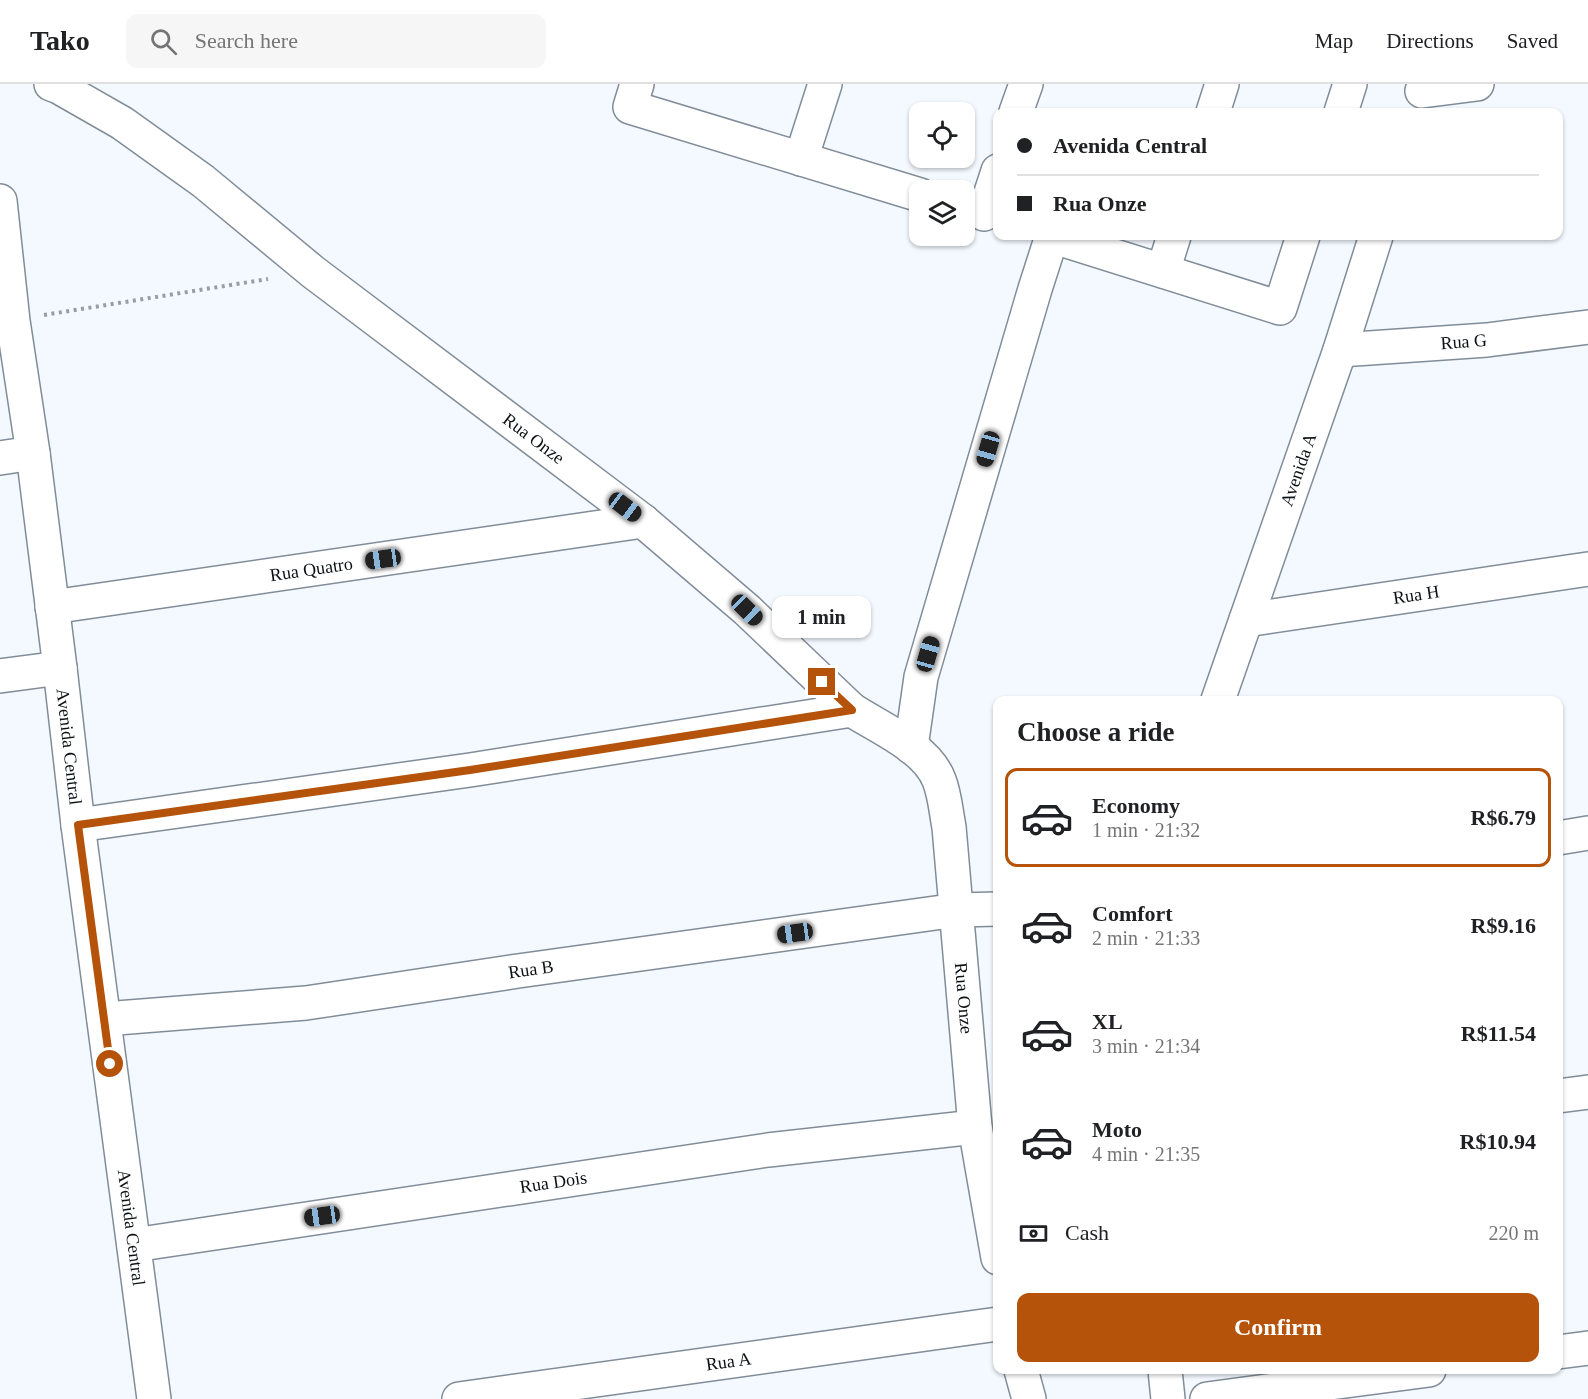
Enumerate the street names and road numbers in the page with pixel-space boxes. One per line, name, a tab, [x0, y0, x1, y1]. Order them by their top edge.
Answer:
street label: Rua G	[1440, 330, 1488, 353]
street label: Rua Onze	[499, 409, 568, 468]
street label: Avenida A	[1276, 430, 1320, 509]
street label: Rua Quatro	[268, 553, 354, 585]
street label: Rua H	[1392, 581, 1441, 608]
street label: Avenida Central	[52, 687, 86, 806]
street label: Rua B	[507, 956, 555, 982]
street label: Rua Onze	[951, 962, 977, 1035]
street label: Rua Dois	[518, 1167, 588, 1197]
street label: Avenida Central	[114, 1168, 149, 1287]
street label: Rua A	[704, 1348, 752, 1375]

